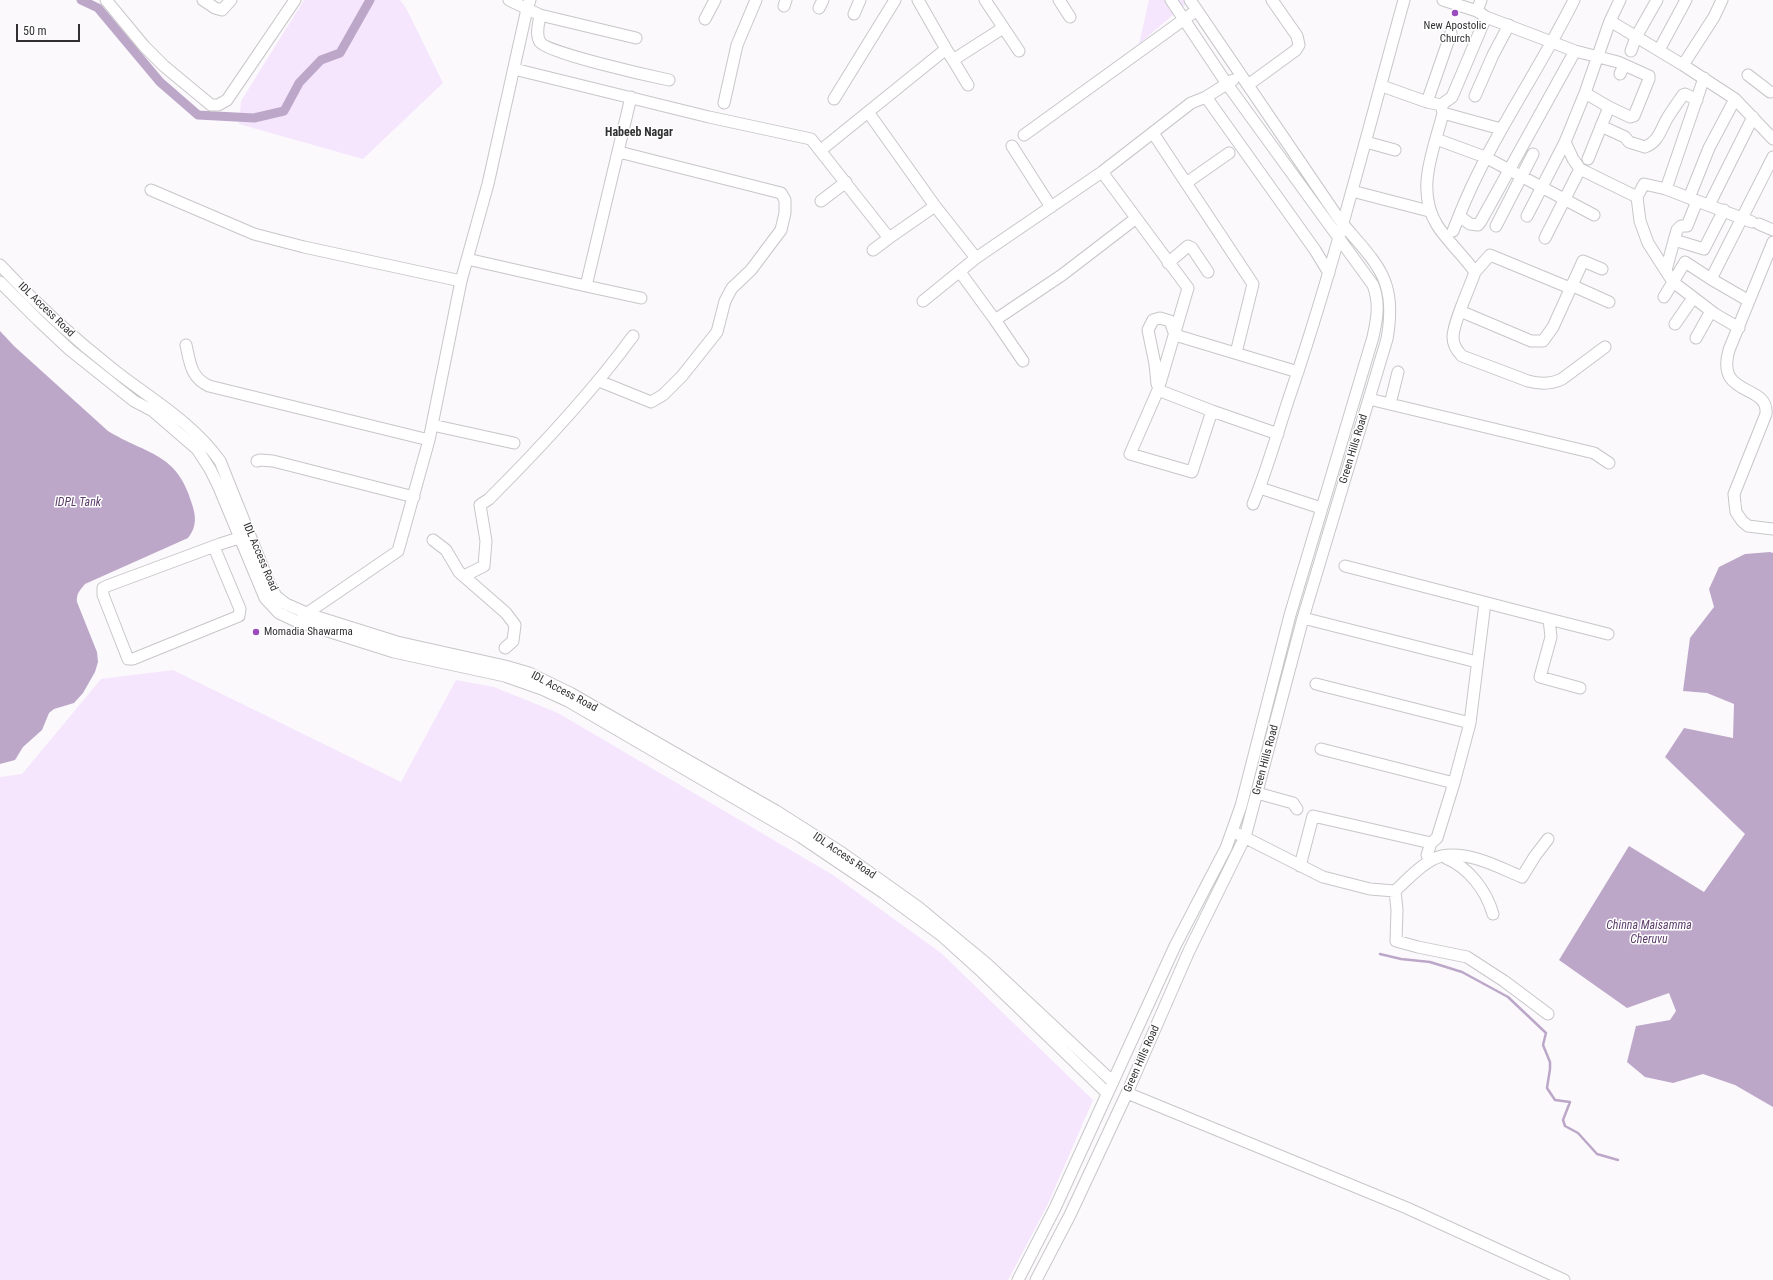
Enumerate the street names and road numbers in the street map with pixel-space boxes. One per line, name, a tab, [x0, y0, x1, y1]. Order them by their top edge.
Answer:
street label: IDL Access Road	[15, 280, 77, 340]
street label: Green Hills Road	[1337, 413, 1371, 485]
street label: IDL Access Road	[240, 521, 280, 593]
street label: IDL Access Road	[529, 669, 599, 715]
street label: Green Hills Road	[1250, 724, 1282, 796]
street label: IDL Access Road	[810, 830, 878, 882]
street label: Green Hills Road	[1121, 1023, 1163, 1095]

